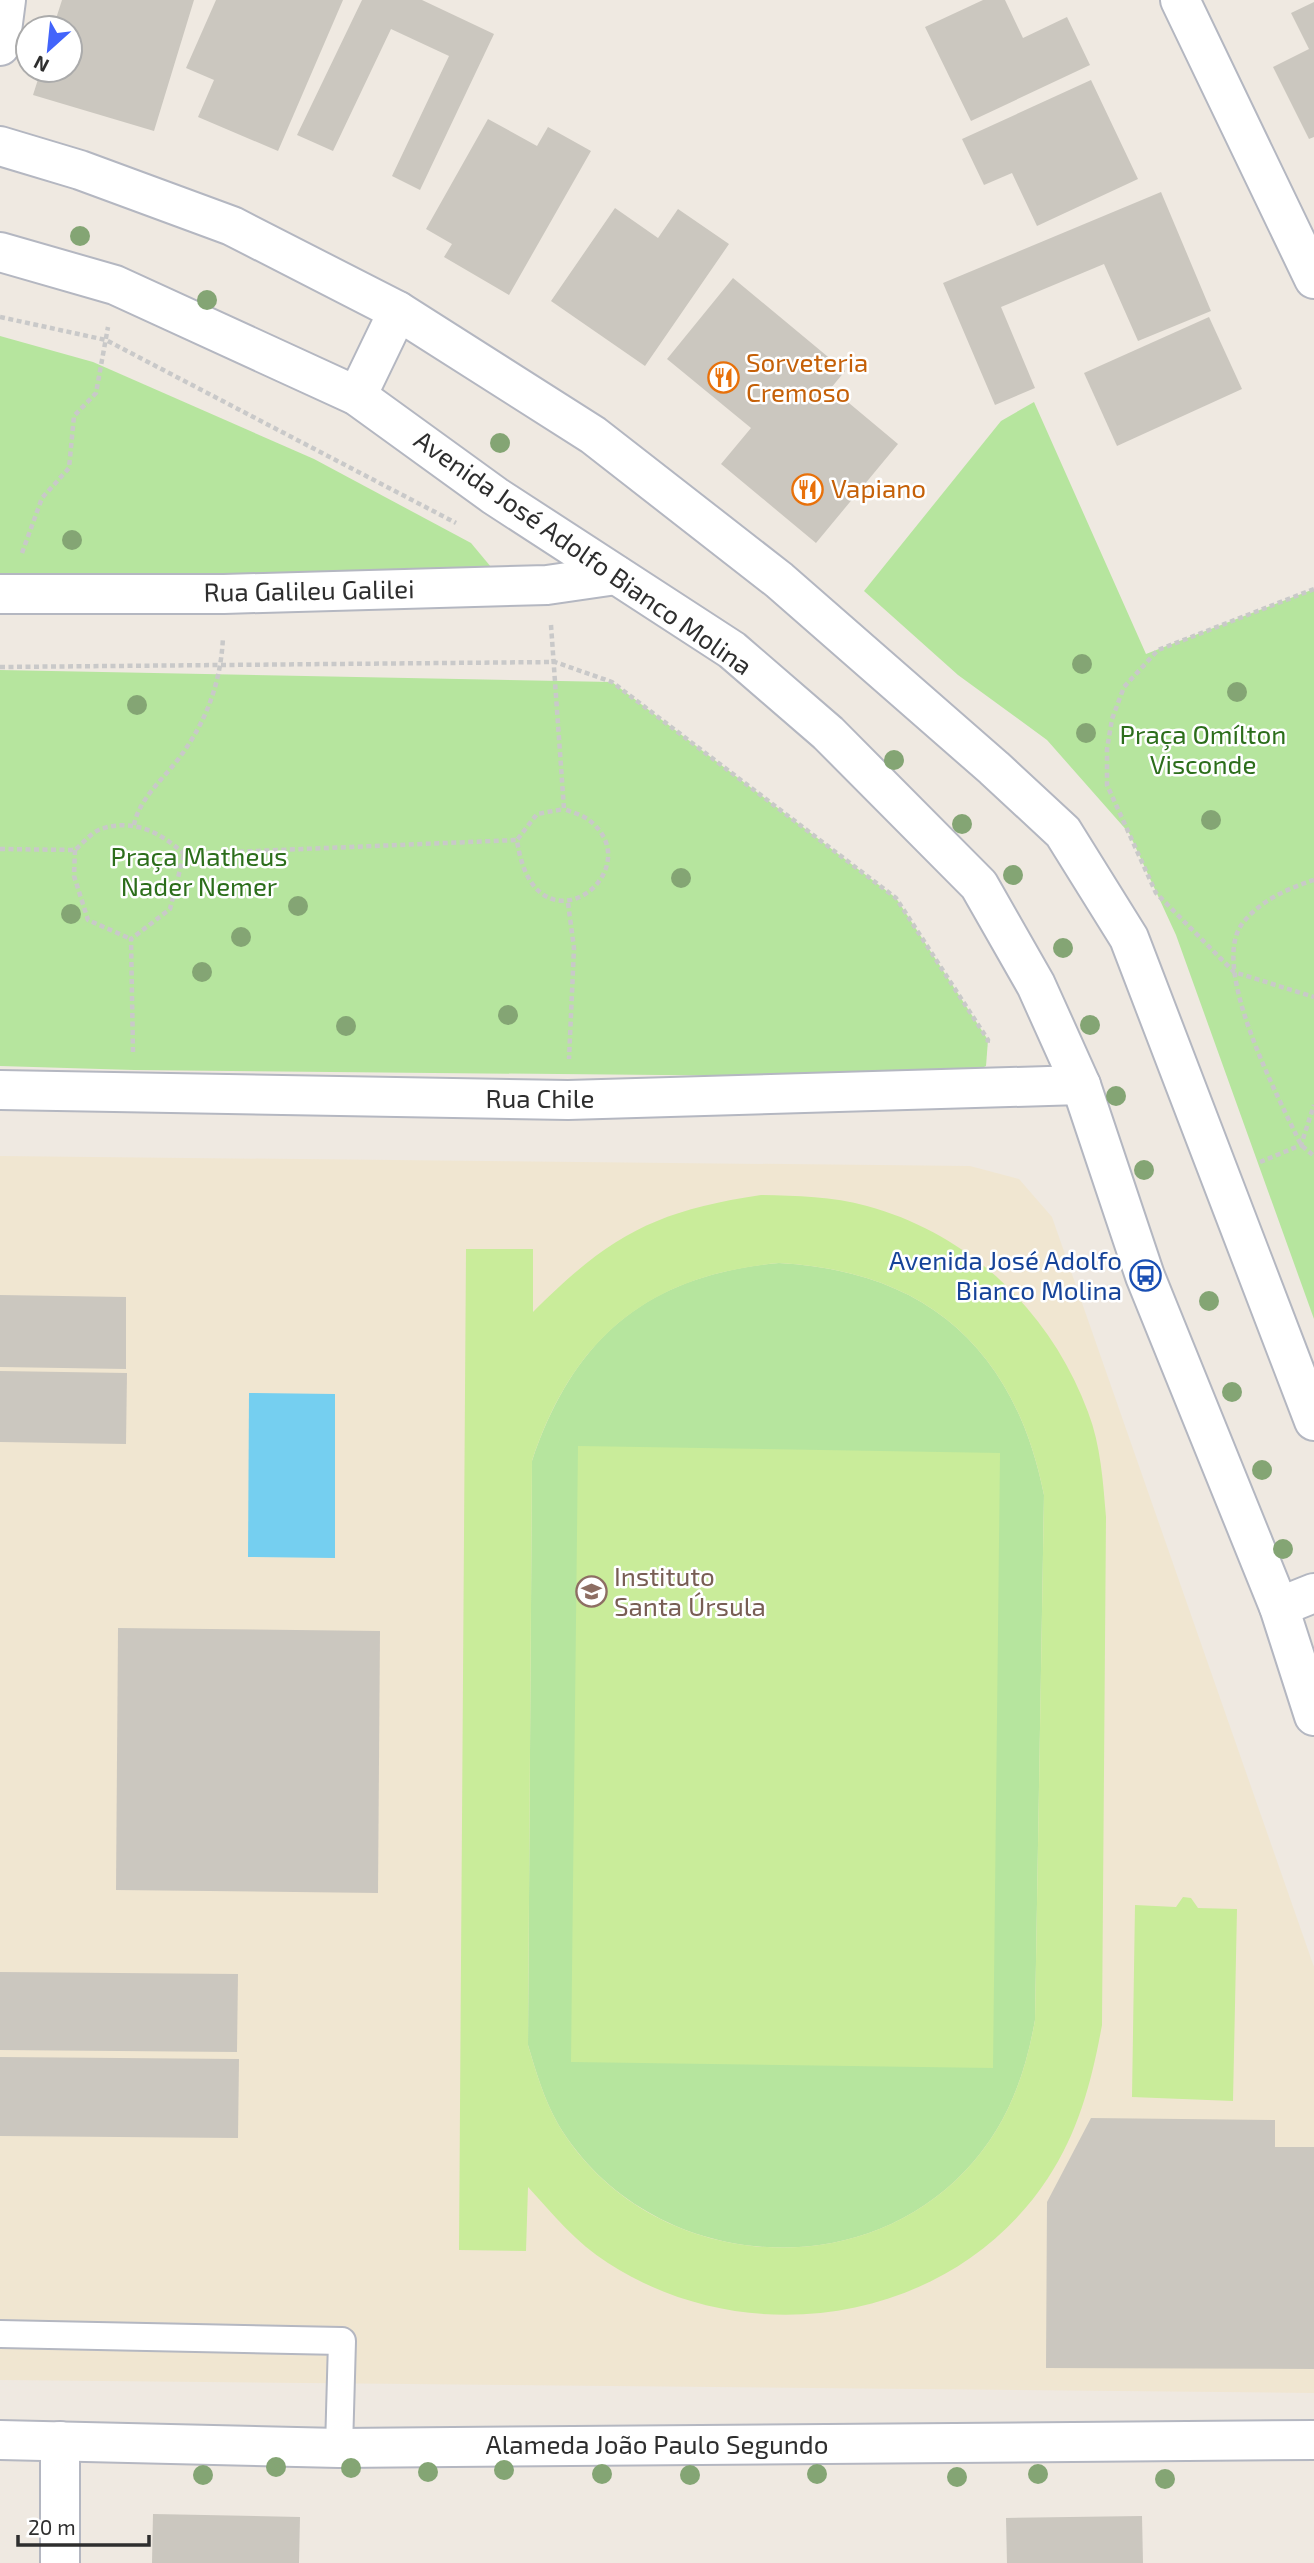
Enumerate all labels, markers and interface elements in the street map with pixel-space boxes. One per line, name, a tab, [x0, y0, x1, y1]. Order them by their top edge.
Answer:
north arrow	[14, 14, 84, 84]
text: N	[30, 51, 52, 78]
place label: Sorveteria Cremoso	[746, 346, 868, 407]
restaurant icon: Sorveteria Cremoso	[706, 361, 740, 395]
street label: Avenida José Adolfo Bianco Molina	[409, 423, 759, 681]
restaurant icon: Vapiano	[791, 472, 825, 506]
place label: Vapiano	[831, 472, 926, 503]
street label: Rua Galileu Galilei	[203, 572, 415, 607]
park label: Praça Omílton Visconde	[1120, 718, 1286, 779]
park label: Praça Matheus Nader Nemer	[111, 840, 287, 901]
street label: Rua Chile	[485, 1082, 595, 1113]
place label: Avenida José Adolfo Bianco Molina	[889, 1244, 1122, 1305]
bus stop icon: Avenida José Adolfo Bianco Molina	[1128, 1259, 1162, 1293]
place label: Instituto Santa Úrsula	[614, 1560, 766, 1621]
school or university icon: Instituto Santa Úrsula	[574, 1575, 608, 1609]
street label: Alameda João Paulo Segundo	[485, 2428, 829, 2459]
scale bar	[18, 2504, 149, 2548]
text: 20 m	[28, 2514, 76, 2539]

